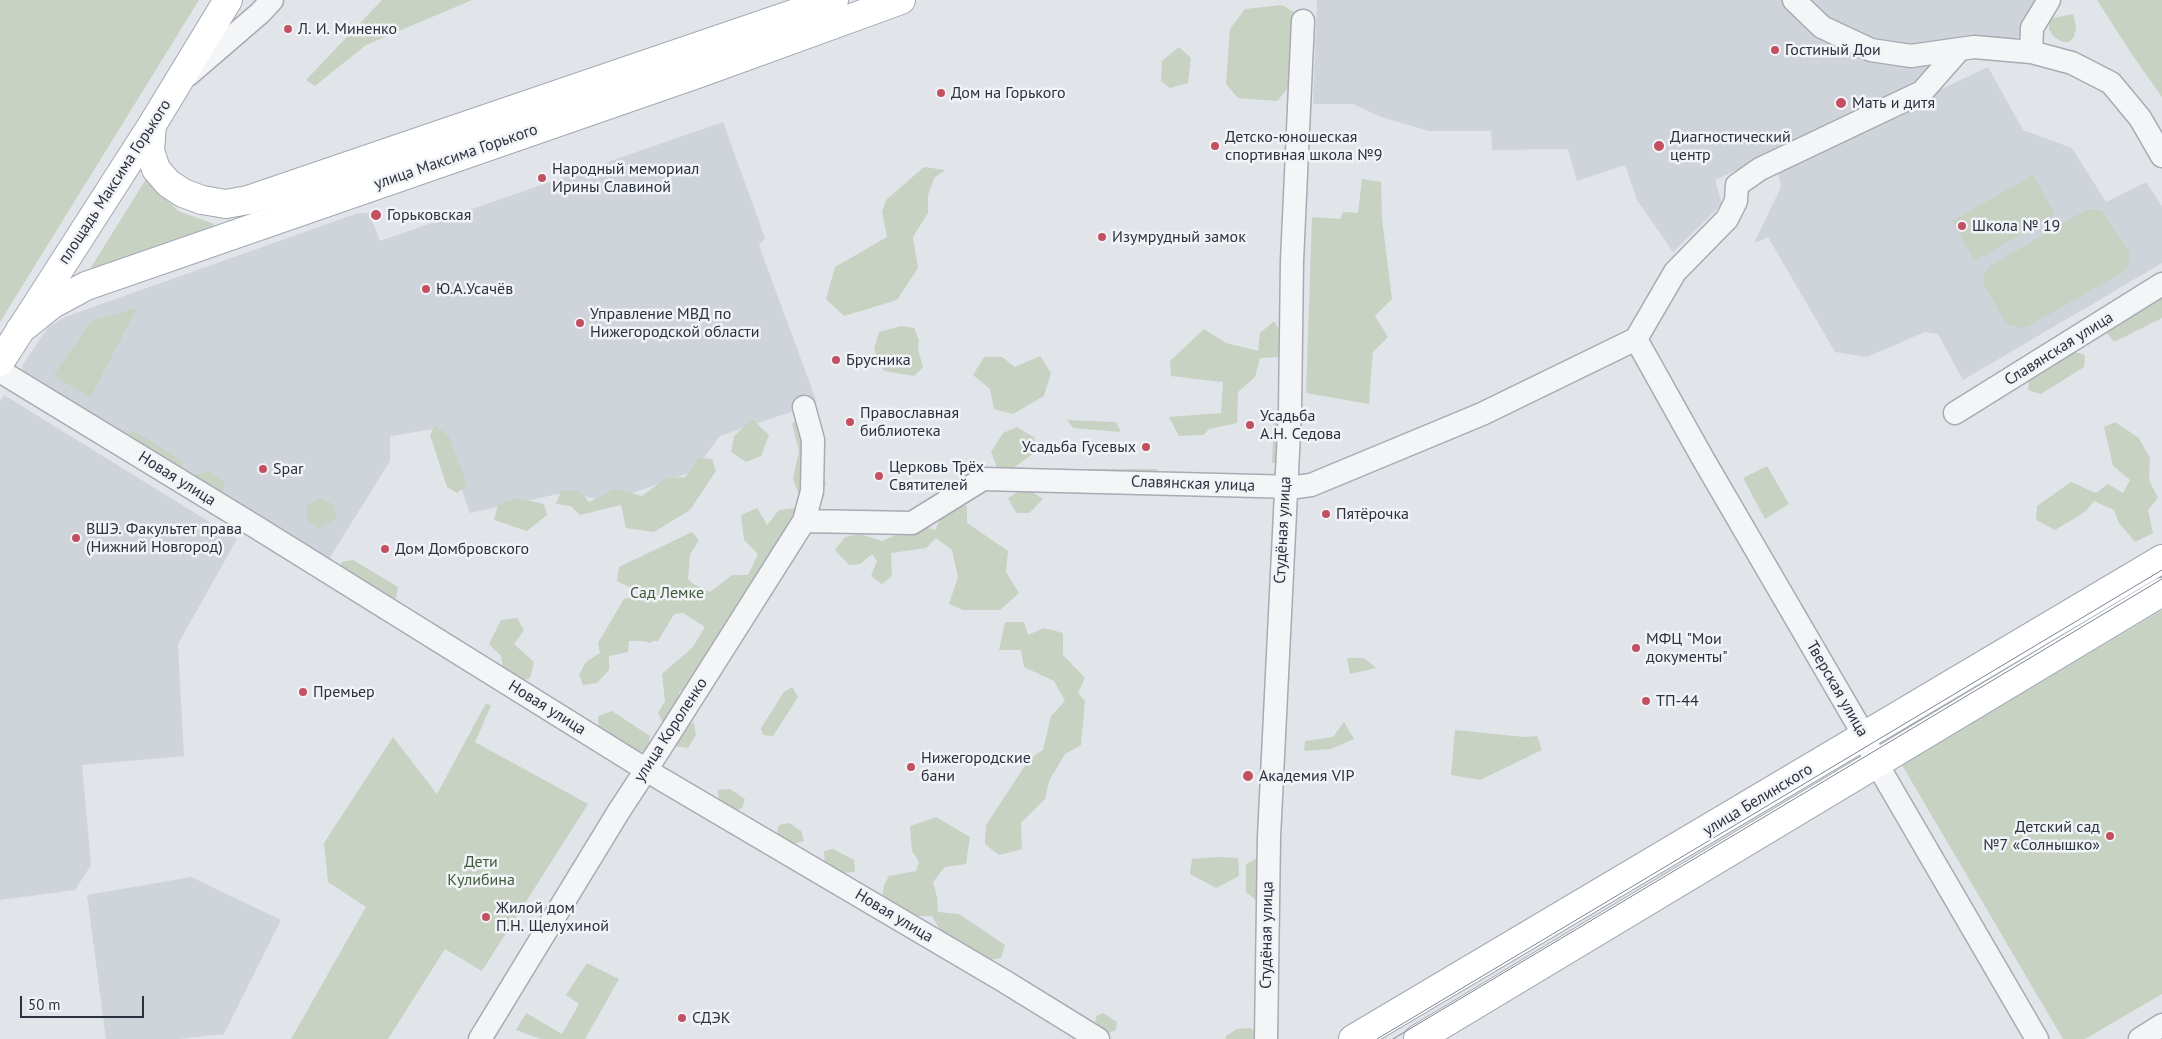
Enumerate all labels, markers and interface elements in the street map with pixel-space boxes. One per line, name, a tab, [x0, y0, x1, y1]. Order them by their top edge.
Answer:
place label: Л. И. Миненко	[298, 19, 397, 39]
marker: Л. И. Миненко	[282, 23, 294, 35]
place label: Гостиный Дои	[1785, 40, 1881, 60]
marker: Гостиный Дои	[1769, 44, 1781, 56]
place label: Дом на Горького	[951, 83, 1066, 103]
marker: Дом на Горького	[935, 87, 947, 99]
place label: Мать и дитя	[1852, 93, 1935, 113]
street label: площадь Максима Горького	[55, 96, 175, 268]
marker: Мать и дитя	[1834, 96, 1848, 110]
street label: улица Максима Горького	[372, 120, 540, 194]
place label: Детско-юношеская спортивная школа №9	[1225, 127, 1382, 165]
place label: Диагностический центр	[1670, 127, 1791, 165]
marker: Диагностический центр	[1652, 139, 1666, 153]
marker: Детско-юношеская спортивная школа №9	[1209, 140, 1221, 152]
place label: Народный мемориал Ирины Славиной	[552, 159, 699, 197]
marker: Народный мемориал Ирины Славиной	[536, 172, 548, 184]
place label: Горьковская	[387, 205, 471, 225]
marker: Горьковская	[369, 208, 383, 222]
place label: Школа № 19	[1972, 216, 2060, 236]
marker: Школа № 19	[1956, 220, 1968, 232]
place label: Изумрудный замок	[1112, 227, 1246, 247]
marker: Изумрудный замок	[1096, 231, 1108, 243]
place label: Ю.А.Усачёв	[436, 279, 513, 299]
marker: Ю.А.Усачёв	[420, 283, 432, 295]
place label: Управление МВД по Нижегородской области	[590, 304, 759, 342]
street label: Славянская улица	[2001, 308, 2117, 390]
marker: Управление МВД по Нижегородской области	[574, 317, 586, 329]
place label: Брусника	[846, 350, 911, 370]
marker: Брусника	[830, 354, 842, 366]
place label: Православная библиотека	[860, 403, 959, 441]
place label: Усадьба А.Н. Седова	[1260, 406, 1341, 444]
marker: Православная библиотека	[844, 416, 856, 428]
marker: Усадьба А.Н. Седова	[1244, 419, 1256, 431]
place label: Усадьба Гусевых	[1022, 437, 1136, 457]
marker: Усадьба Гусевых	[1140, 441, 1152, 453]
street label: Новая улица	[135, 448, 219, 510]
place label: Церковь Трёх Святителей	[889, 457, 984, 495]
place label: Spar	[273, 459, 304, 479]
marker: Spar	[257, 463, 269, 475]
marker: Церковь Трёх Святителей	[873, 470, 885, 482]
street label: Славянская улица	[1131, 472, 1255, 496]
street label: Студёная улица	[1271, 476, 1295, 584]
place label: Пятёрочка	[1336, 504, 1409, 524]
marker: Пятёрочка	[1320, 508, 1332, 520]
place label: ВШЭ. Факультет права (Нижний Новгород)	[86, 519, 242, 557]
marker: ВШЭ. Факультет права (Нижний Новгород)	[70, 532, 82, 544]
place label: Дом Домбровского	[395, 539, 529, 559]
marker: Дом Домбровского	[379, 543, 391, 555]
park label: Сад Лемке	[630, 583, 704, 603]
place label: МФЦ "Мои документы"	[1646, 629, 1728, 667]
street label: Тверская улица	[1802, 638, 1872, 740]
marker: МФЦ "Мои документы"	[1630, 642, 1642, 654]
street label: улица Короленко	[630, 674, 712, 786]
street label: Новая улица	[505, 677, 589, 739]
place label: Премьер	[313, 682, 375, 702]
marker: Премьер	[297, 686, 309, 698]
place label: ТП-44	[1656, 691, 1699, 711]
marker: ТП-44	[1640, 695, 1652, 707]
place label: Нижегородские бани	[921, 748, 1031, 786]
street label: улица Белинского	[1700, 760, 1816, 840]
marker: Нижегородские бани	[905, 761, 917, 773]
place label: Академия VIP	[1259, 766, 1354, 786]
marker: Академия VIP	[1241, 769, 1255, 783]
place label: Детский сад №7 «Солнышко»	[1983, 817, 2100, 855]
marker: Детский сад №7 «Солнышко»	[2104, 830, 2116, 842]
park label: Дети Кулибина	[447, 852, 515, 890]
street label: Студёная улица	[1256, 881, 1278, 989]
street label: Новая улица	[851, 885, 937, 947]
place label: Жилой дом П.Н. Щелухиной	[496, 898, 609, 936]
marker: Жилой дом П.Н. Щелухиной	[480, 911, 492, 923]
scale bar	[22, 986, 146, 1018]
text: 50 m	[28, 995, 61, 1014]
place label: СДЭК	[692, 1008, 730, 1028]
marker: СДЭК	[676, 1012, 688, 1024]

